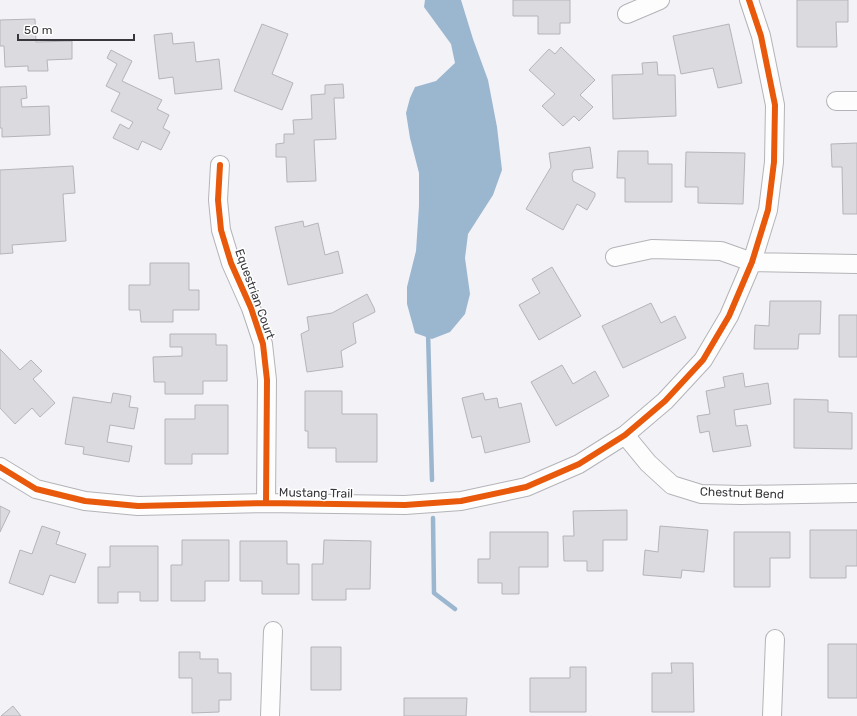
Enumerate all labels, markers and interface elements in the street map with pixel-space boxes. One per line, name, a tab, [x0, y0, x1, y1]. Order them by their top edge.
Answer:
scale bar	[18, 16, 134, 42]
text: 50 m	[24, 23, 52, 37]
street label: Equestrian Court	[232, 247, 278, 341]
street label: Mustang Trail	[279, 485, 353, 501]
street label: Chestnut Bend	[700, 485, 784, 501]

